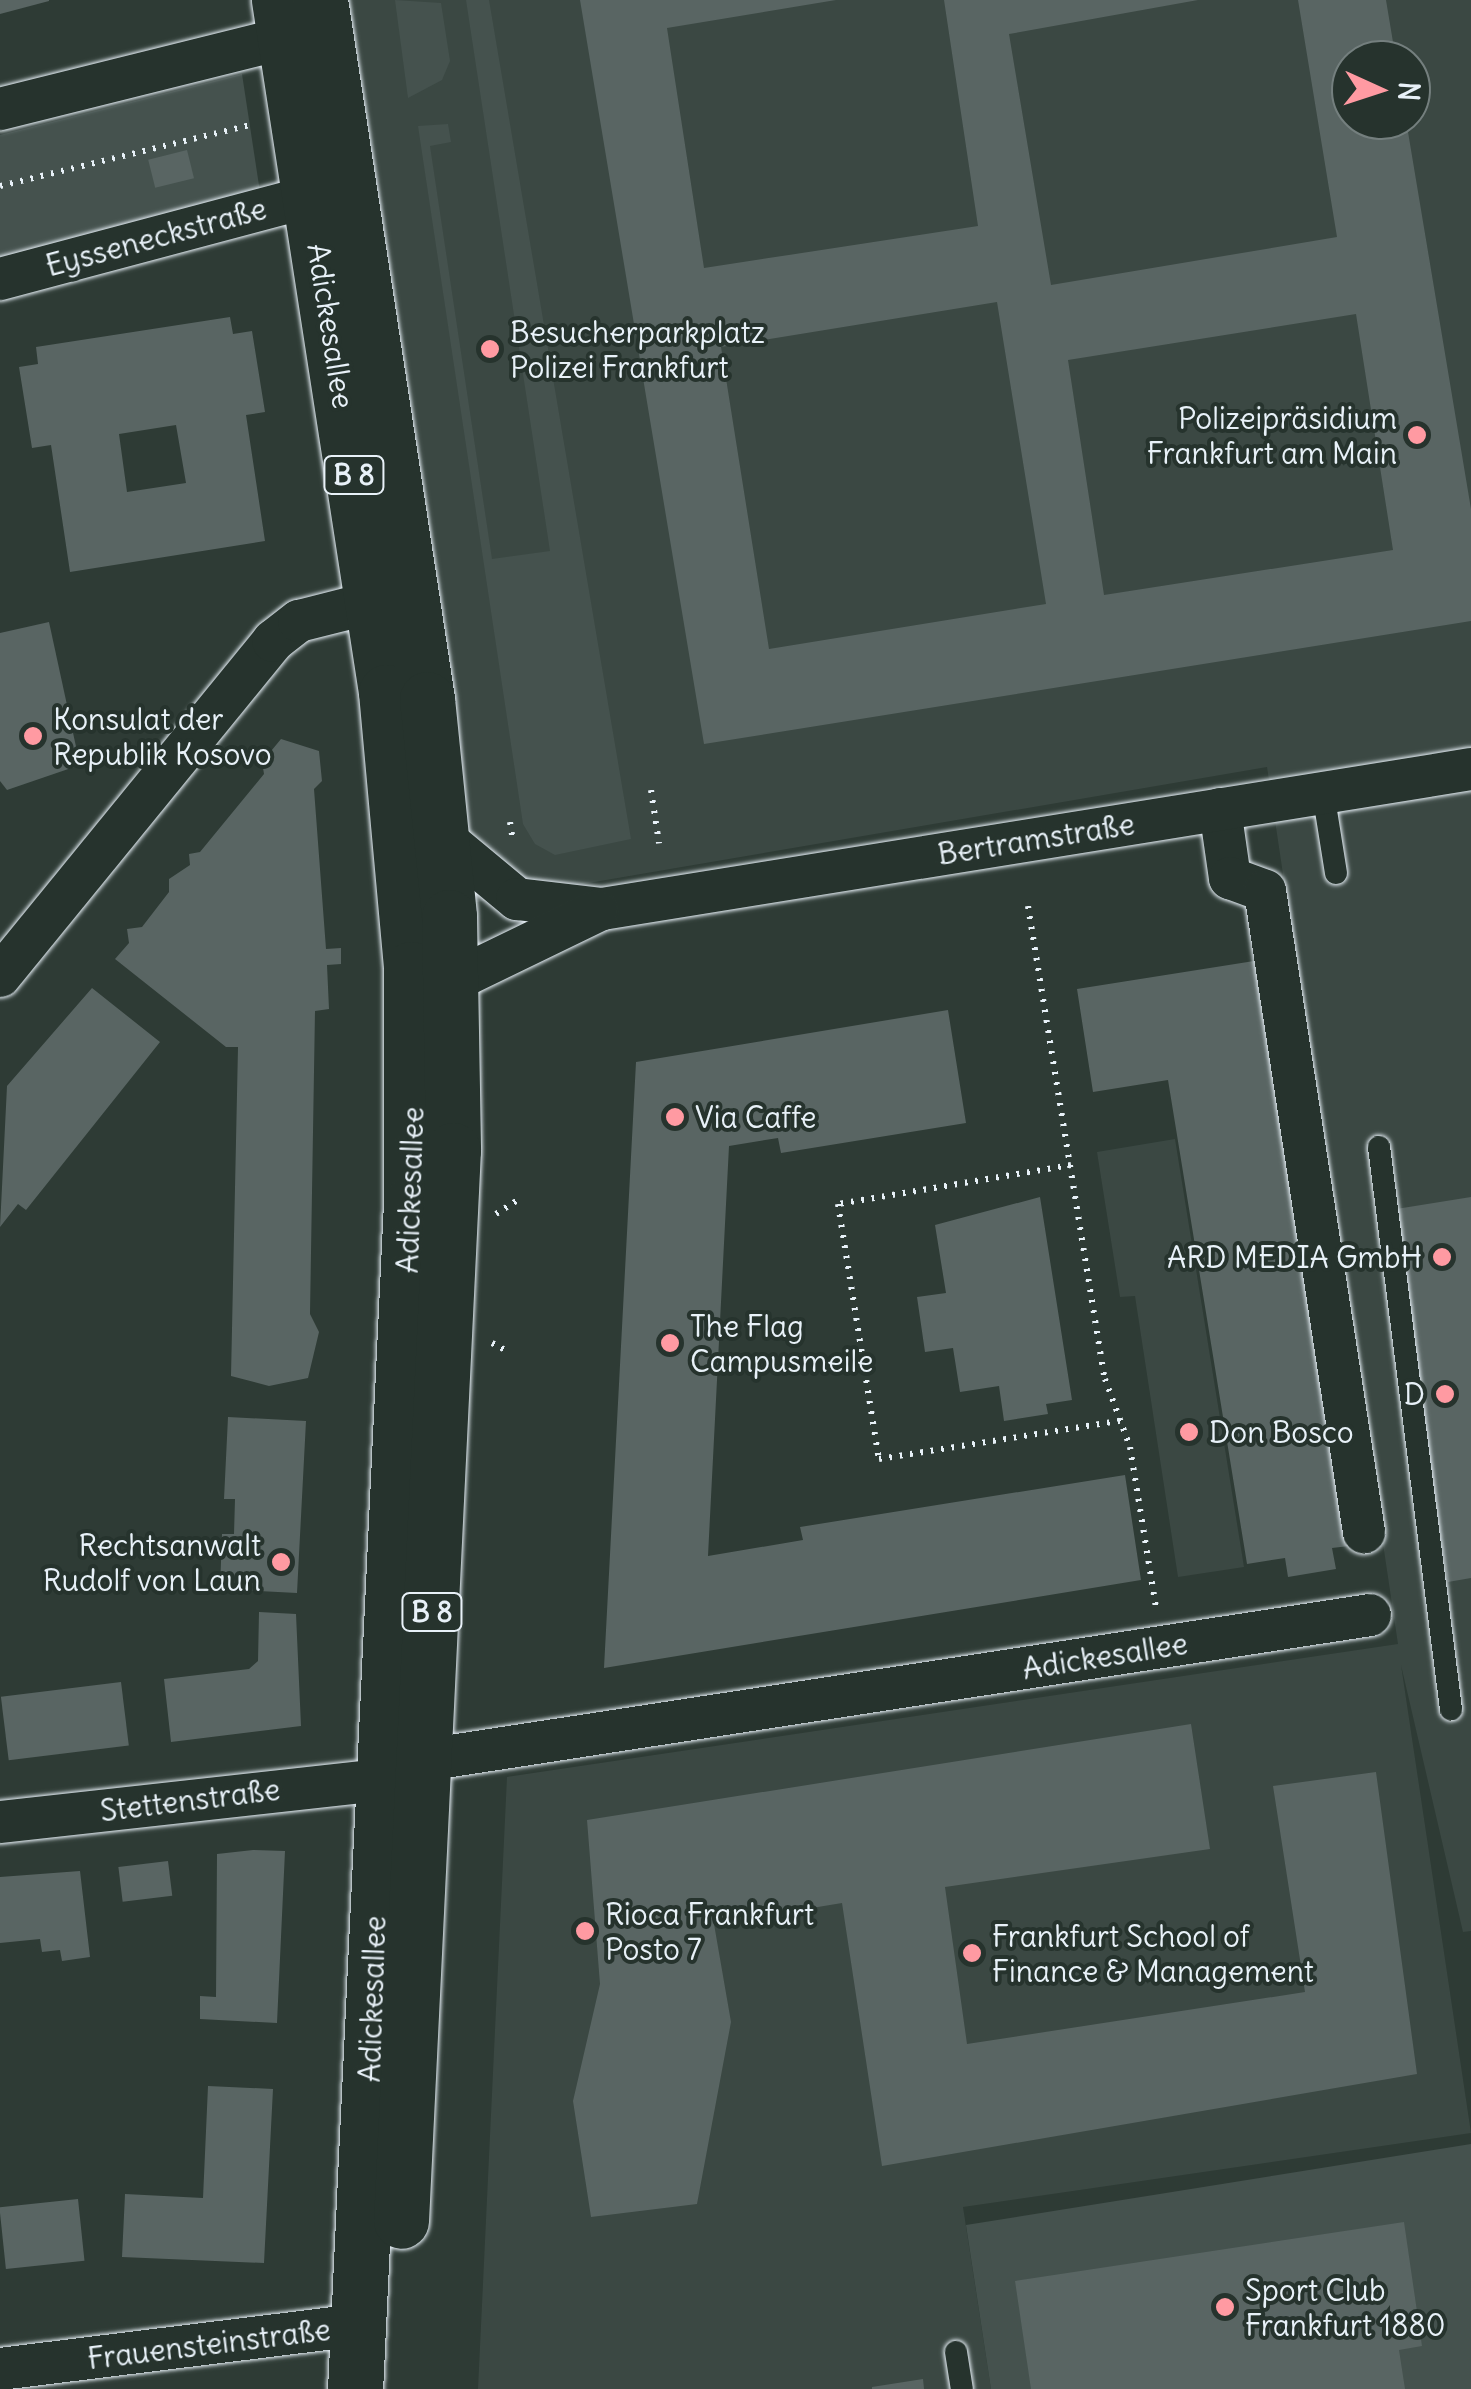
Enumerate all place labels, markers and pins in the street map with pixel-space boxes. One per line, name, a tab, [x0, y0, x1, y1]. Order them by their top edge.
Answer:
place label: Besucherparkplatz Polizei Frankfurt	[510, 314, 765, 384]
marker: Besucherparkplatz Polizei Frankfurt	[479, 338, 501, 360]
place label: Polizeipräsidium Frankfurt am Main	[1147, 400, 1397, 470]
marker: Polizeipräsidium Frankfurt am Main	[1406, 424, 1428, 446]
place label: Konsulat der Republik Kosovo	[53, 701, 272, 772]
marker: Konsulat der Republik Kosovo	[22, 725, 44, 747]
place label: Via Caffe	[695, 1099, 816, 1135]
marker: Via Caffe	[664, 1106, 686, 1128]
place label: ARD MEDIA GmbH	[1167, 1239, 1422, 1275]
marker: ARD MEDIA GmbH	[1431, 1246, 1453, 1268]
place label: The Flag Campusmeile	[690, 1308, 873, 1378]
marker: The Flag Campusmeile	[659, 1332, 681, 1354]
place label: D	[1404, 1376, 1425, 1412]
marker: D	[1434, 1383, 1456, 1405]
place label: Don Bosco	[1209, 1414, 1354, 1450]
marker: Don Bosco	[1178, 1421, 1200, 1443]
place label: Rechtsanwalt Rudolf von Laun	[43, 1527, 261, 1598]
marker: Rechtsanwalt Rudolf von Laun	[270, 1551, 292, 1573]
place label: Rioca Frankfurt Posto 7	[605, 1896, 814, 1966]
place label: Frankfurt School of Finance & Management	[992, 1918, 1314, 1988]
marker: Rioca Frankfurt Posto 7	[574, 1920, 596, 1942]
marker: Frankfurt School of Finance & Management	[961, 1942, 983, 1964]
place label: Sport Club Frankfurt 1880	[1245, 2272, 1445, 2342]
marker: Sport Club Frankfurt 1880	[1214, 2296, 1236, 2318]

